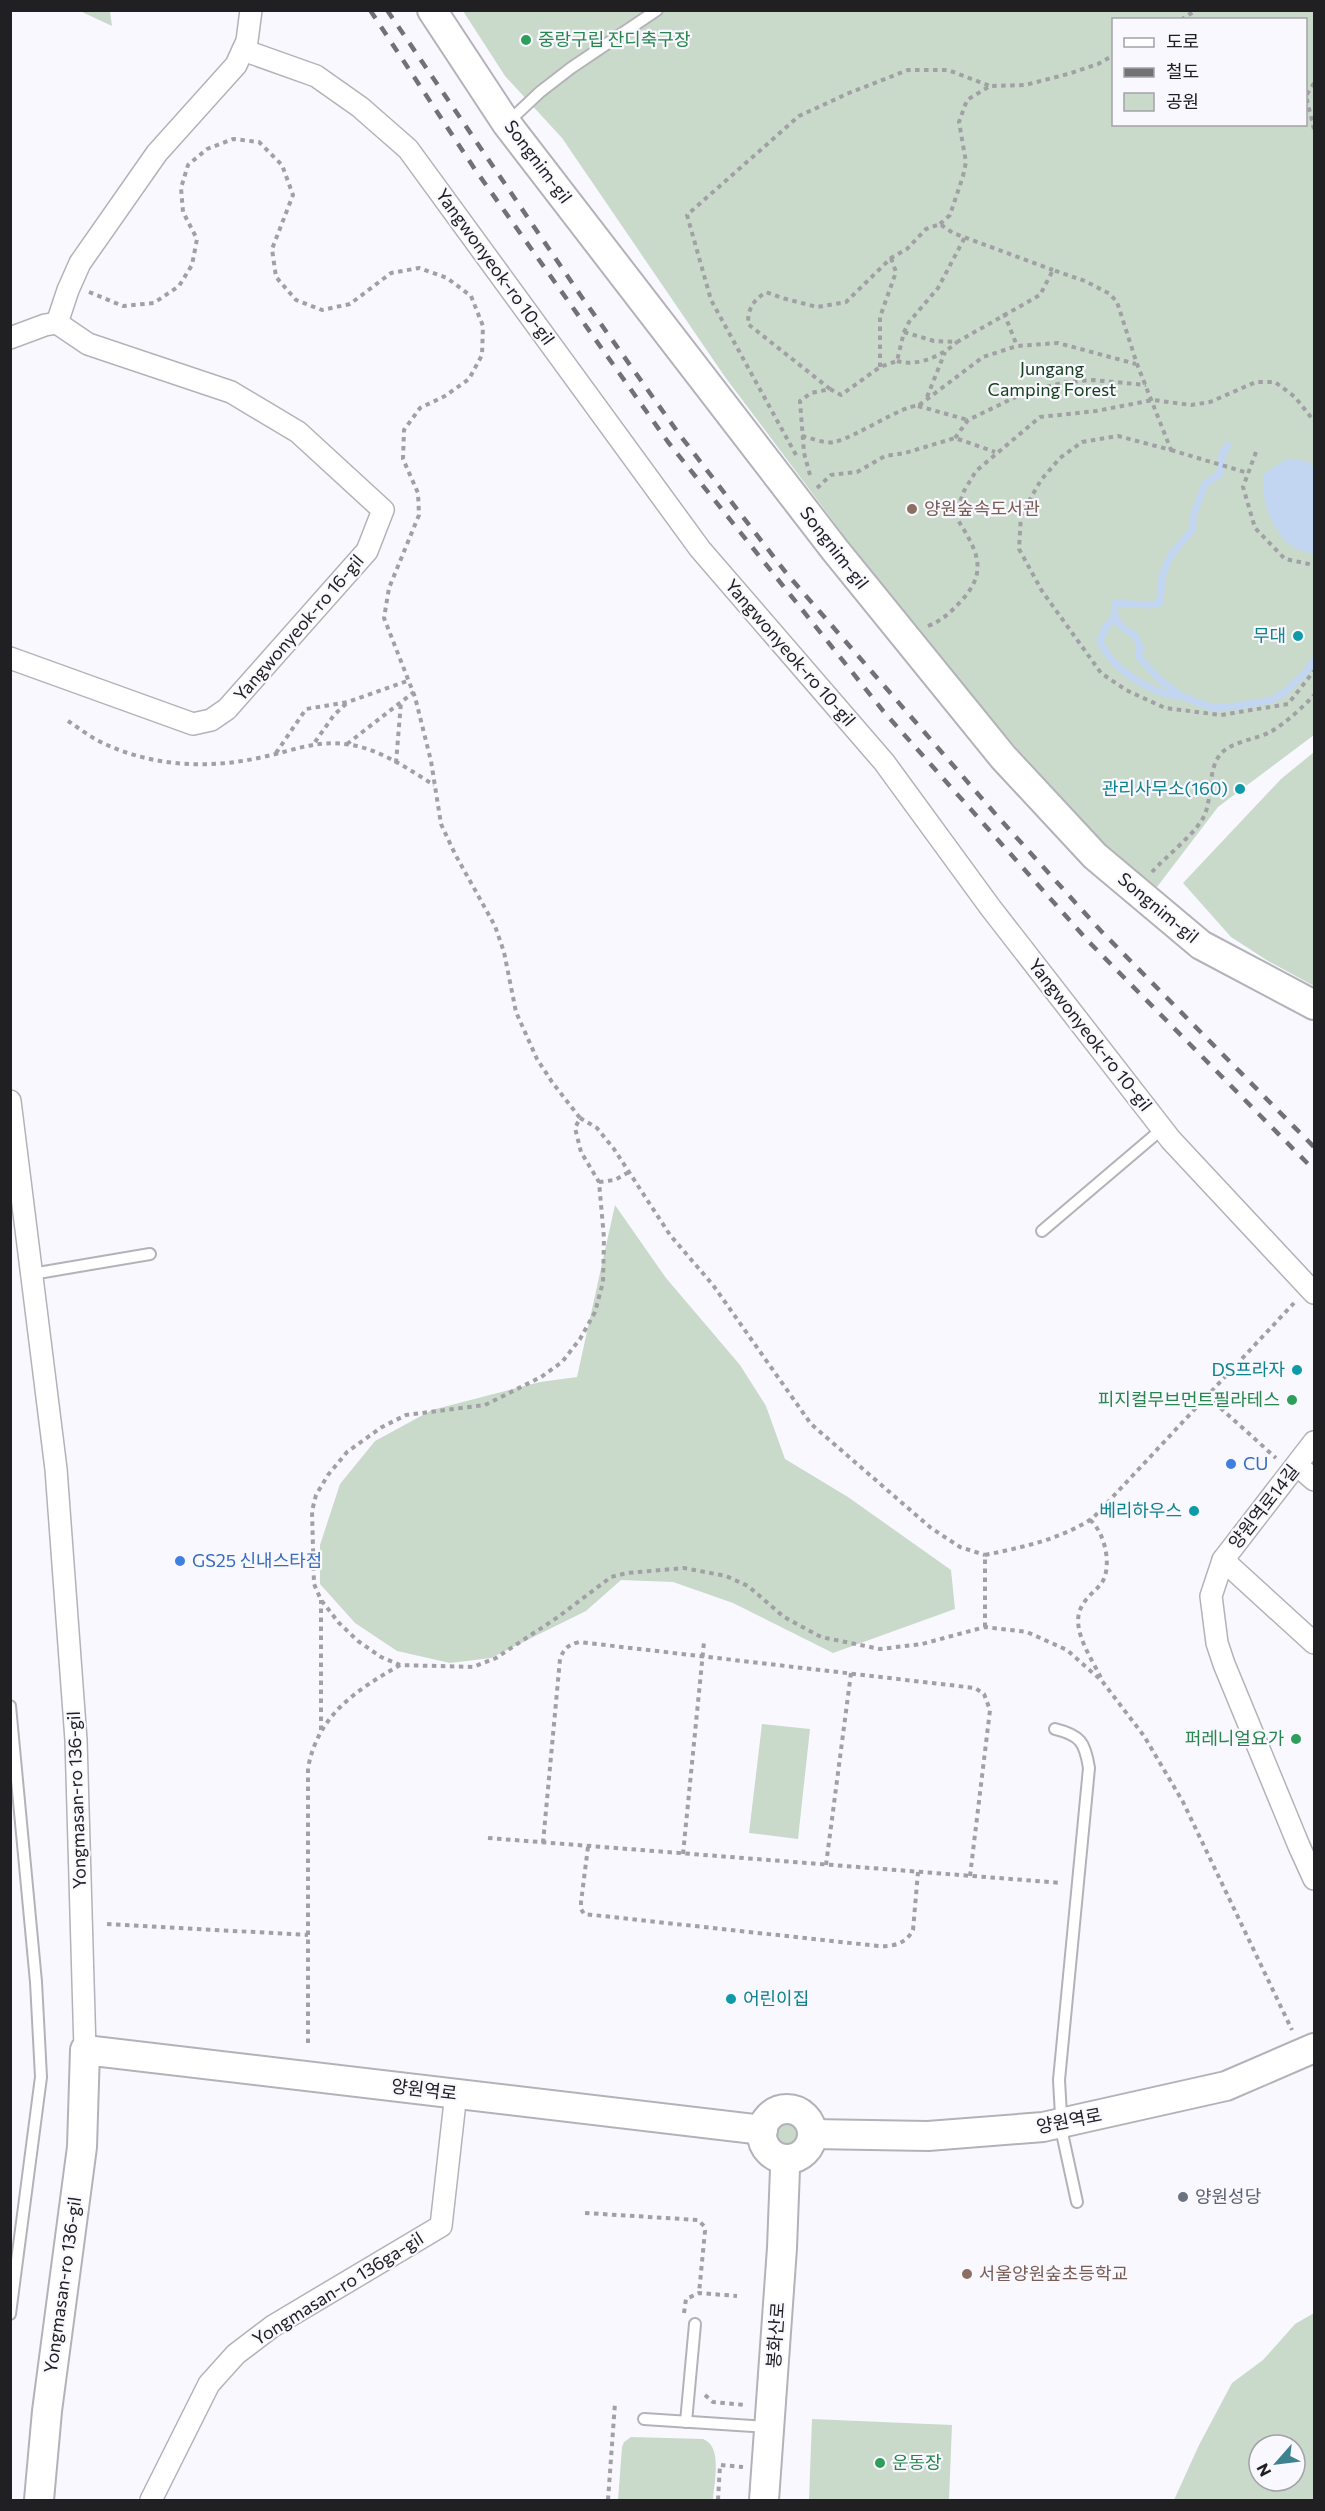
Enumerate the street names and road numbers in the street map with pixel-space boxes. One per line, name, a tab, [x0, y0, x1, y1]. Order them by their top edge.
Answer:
street label: Songnim-gil	[500, 115, 577, 207]
street label: Yangwonyeok-ro 10-gil	[432, 184, 560, 349]
street label: Songnim-gil	[796, 502, 874, 593]
street label: Yangwonyeok-ro 16-gil	[229, 550, 368, 705]
street label: Yangwonyeok-ro 10-gil	[721, 574, 861, 730]
street label: Songnim-gil	[1114, 867, 1203, 947]
street label: Yangwonyeok-ro 10-gil	[1024, 954, 1157, 1115]
street label: 양원역로14길	[1223, 1460, 1303, 1553]
street label: Yongmasan-ro 136-gil	[62, 1711, 90, 1889]
street label: 양원역로	[390, 2074, 458, 2104]
street label: 양원역로	[1034, 2103, 1103, 2137]
street label: Yongmasan-ro 136-gil	[39, 2195, 85, 2375]
street label: Yongmasan-ro 136ga-gil	[248, 2227, 427, 2350]
street label: 봉화산로	[762, 2301, 788, 2369]

